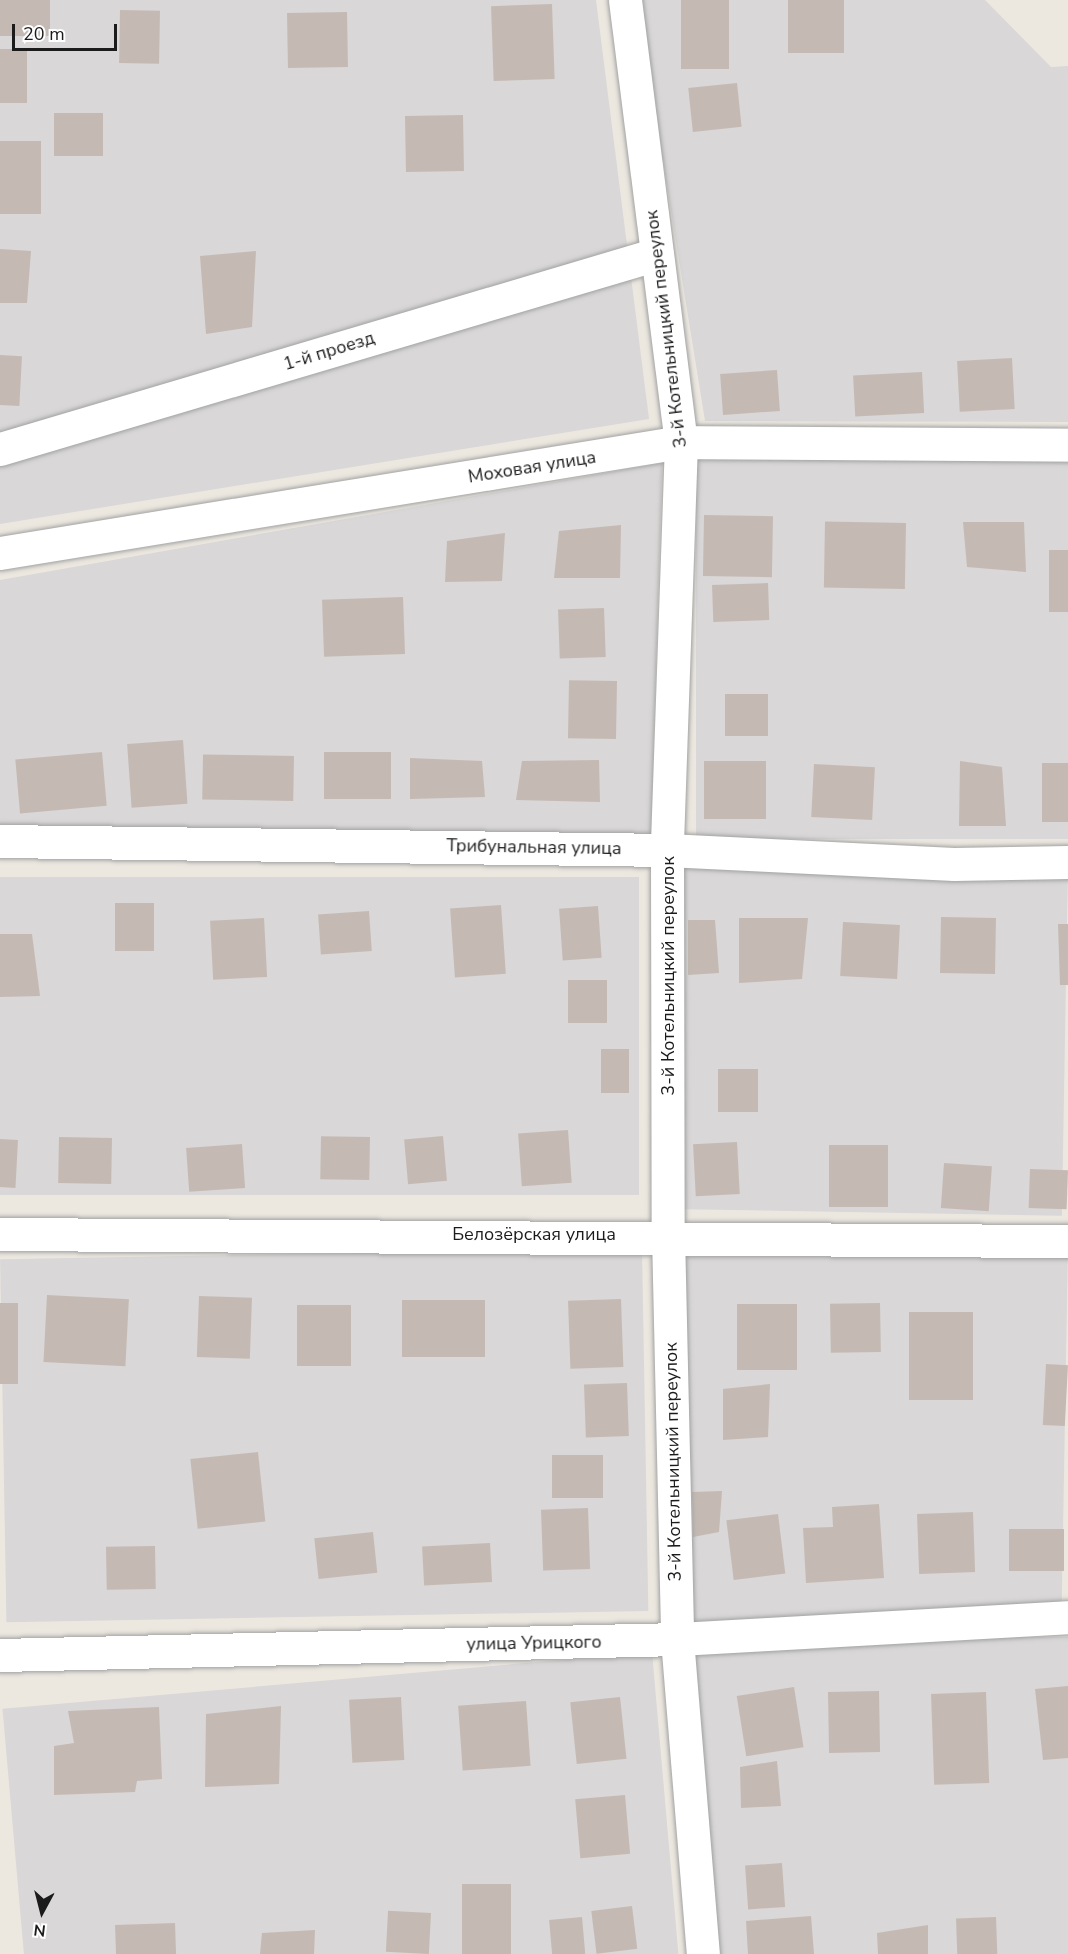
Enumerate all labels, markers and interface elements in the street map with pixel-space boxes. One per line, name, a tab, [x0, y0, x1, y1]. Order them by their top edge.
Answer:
scale bar	[15, 12, 120, 50]
text: 20 m	[23, 22, 65, 46]
street label: 3-й Котельницкий переулок	[641, 209, 691, 449]
street label: 1-й проезд	[281, 327, 377, 375]
street label: Моховая улица	[467, 446, 597, 488]
street label: Трибунальная улица	[446, 835, 622, 859]
street label: 3-й Котельницкий переулок	[657, 856, 679, 1096]
street label: Белозёрская улица	[452, 1223, 616, 1245]
street label: 3-й Котельницкий переулок	[660, 1342, 686, 1582]
street label: улица Урицкого	[466, 1631, 602, 1655]
north arrow	[12, 1882, 72, 1942]
text: N	[33, 1918, 47, 1942]

